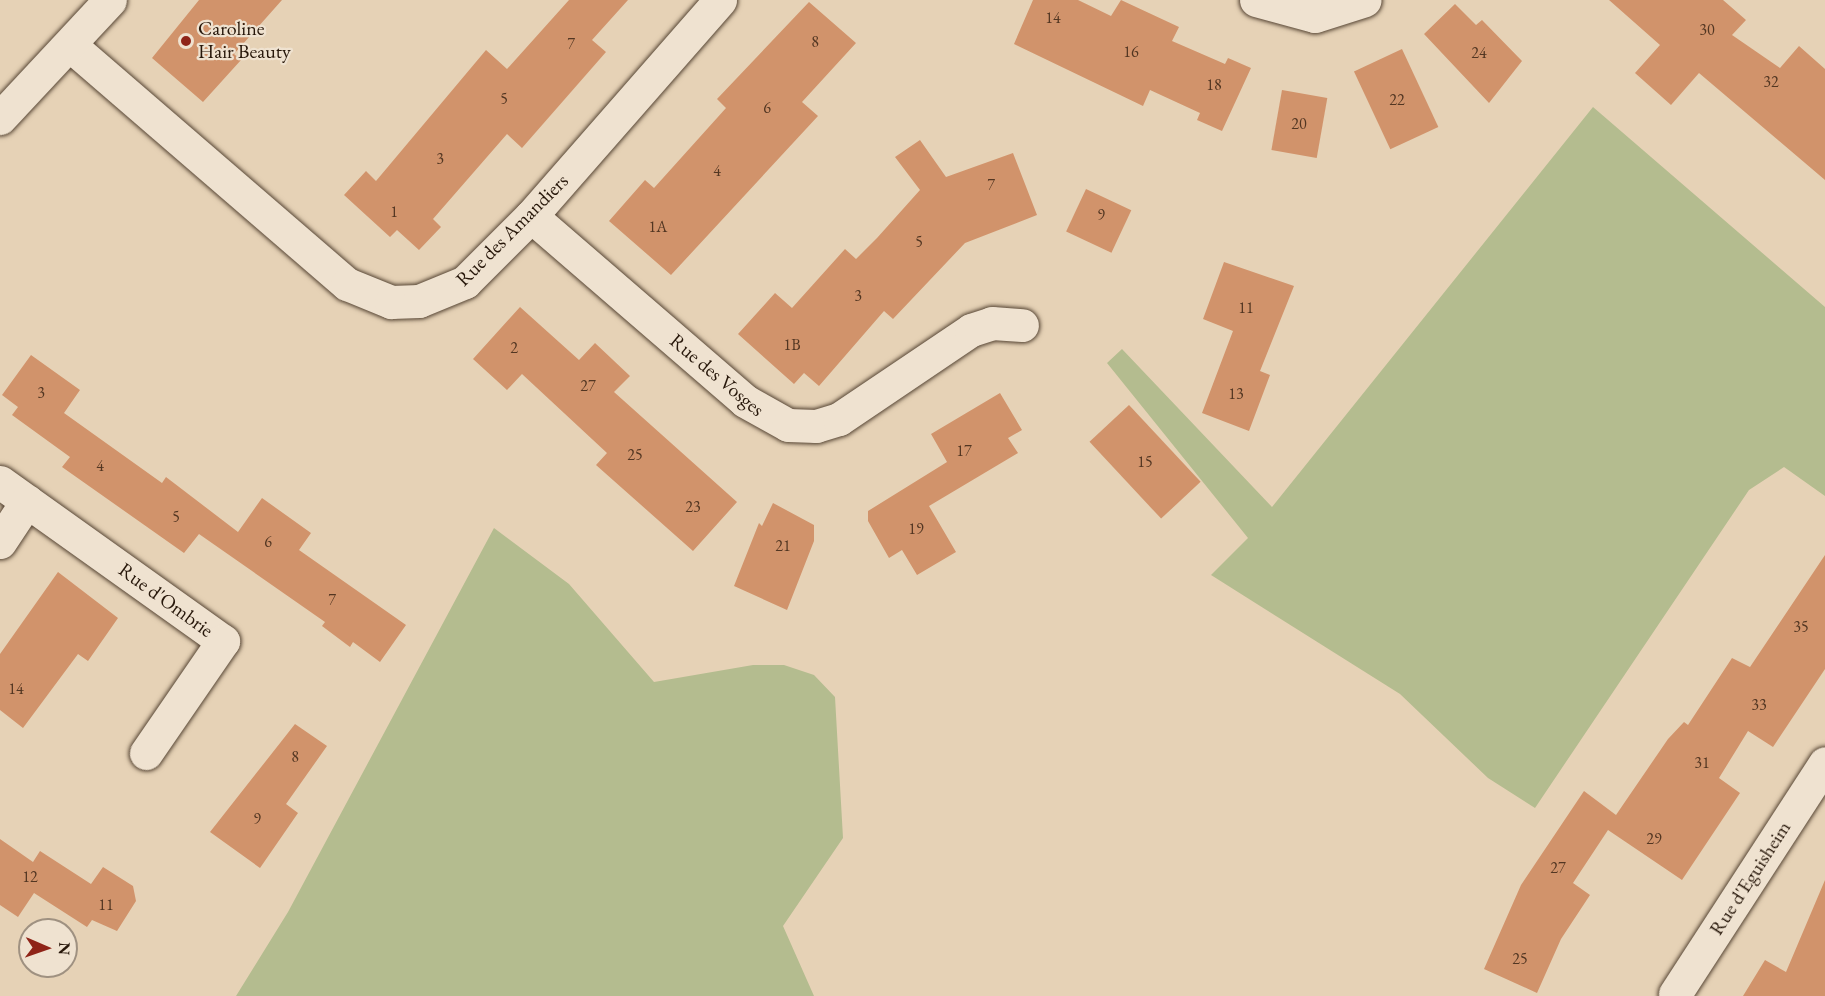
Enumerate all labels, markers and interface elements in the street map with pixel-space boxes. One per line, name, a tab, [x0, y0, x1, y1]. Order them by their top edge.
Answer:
house number: 14	[1045, 8, 1061, 28]
place label: Caroline Hair Beauty	[198, 17, 291, 64]
house number: 30	[1699, 20, 1715, 40]
house number: 8	[811, 32, 819, 52]
marker: Caroline Hair Beauty	[179, 34, 193, 48]
house number: 7	[567, 34, 575, 54]
house number: 16	[1123, 42, 1139, 62]
house number: 24	[1471, 43, 1487, 63]
house number: 32	[1763, 72, 1779, 92]
house number: 18	[1206, 75, 1222, 95]
house number: 5	[500, 89, 508, 109]
house number: 22	[1389, 90, 1405, 110]
house number: 6	[763, 98, 771, 118]
house number: 20	[1291, 114, 1307, 134]
house number: 3	[436, 149, 444, 169]
house number: 4	[713, 161, 721, 181]
street label: Rue des Amandiers	[451, 169, 573, 291]
house number: 7	[987, 175, 995, 195]
house number: 1	[390, 202, 398, 222]
house number: 9	[1097, 205, 1105, 225]
house number: 1A	[649, 217, 667, 237]
house number: 5	[915, 232, 923, 252]
house number: 3	[854, 286, 862, 306]
house number: 11	[1238, 298, 1254, 318]
street label: Rue des Vosges	[665, 329, 769, 421]
house number: 1B	[783, 335, 801, 355]
house number: 2	[510, 338, 518, 358]
house number: 27	[580, 376, 596, 396]
house number: 3	[37, 383, 45, 403]
house number: 13	[1228, 384, 1244, 404]
house number: 17	[956, 441, 972, 461]
house number: 25	[627, 445, 643, 465]
house number: 15	[1137, 452, 1153, 472]
house number: 4	[96, 456, 104, 476]
house number: 23	[685, 497, 701, 517]
house number: 5	[172, 507, 180, 527]
house number: 19	[908, 519, 924, 539]
house number: 6	[264, 532, 272, 552]
house number: 21	[775, 536, 791, 556]
street label: Rue d'Ombrie	[114, 558, 218, 642]
house number: 7	[328, 590, 336, 610]
house number: 35	[1793, 617, 1809, 637]
house number: 14	[8, 679, 24, 699]
house number: 33	[1751, 695, 1767, 715]
house number: 8	[291, 747, 299, 767]
house number: 31	[1694, 753, 1710, 773]
house number: 9	[253, 809, 261, 829]
street label: Rue d'Eguisheim	[1704, 816, 1796, 940]
house number: 29	[1646, 829, 1662, 849]
house number: 27	[1550, 858, 1566, 878]
house number: 12	[22, 867, 38, 887]
house number: 11	[98, 895, 114, 915]
north arrow	[18, 918, 78, 978]
text: N	[54, 942, 75, 955]
house number: 25	[1512, 949, 1528, 969]

